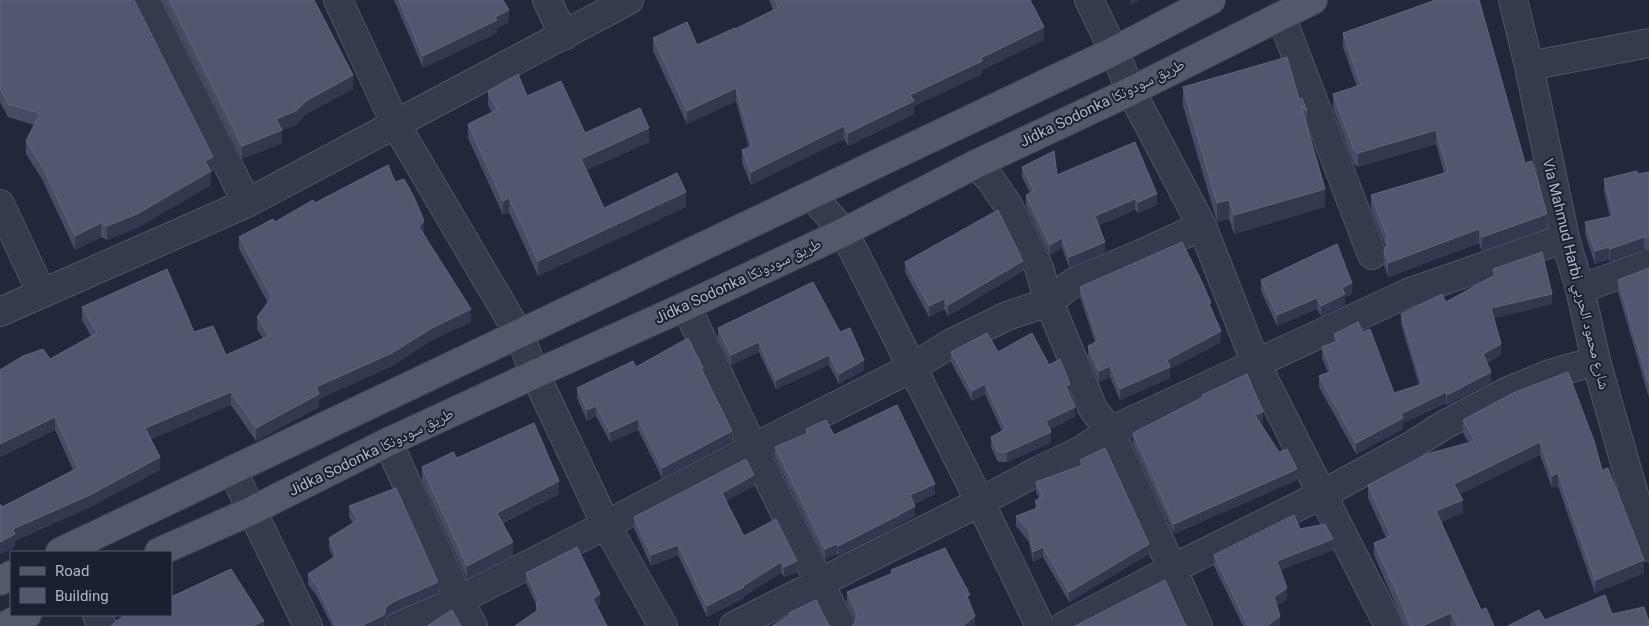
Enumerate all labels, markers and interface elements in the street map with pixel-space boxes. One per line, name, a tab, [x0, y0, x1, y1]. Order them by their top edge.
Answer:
street label: Jidka Sodonka طريق سودونكا	[1016, 55, 1188, 152]
street label: Via Mahmud Harbi شارع محمود الحربي	[1536, 157, 1613, 392]
street label: Jidka Sodonka طريق سودونكا	[652, 234, 825, 328]
street label: Jidka Sodonka طريق سودونكا	[285, 404, 457, 501]
legend	[10, 551, 172, 616]
text: Road	[55, 562, 89, 580]
text: Building	[55, 587, 109, 605]

